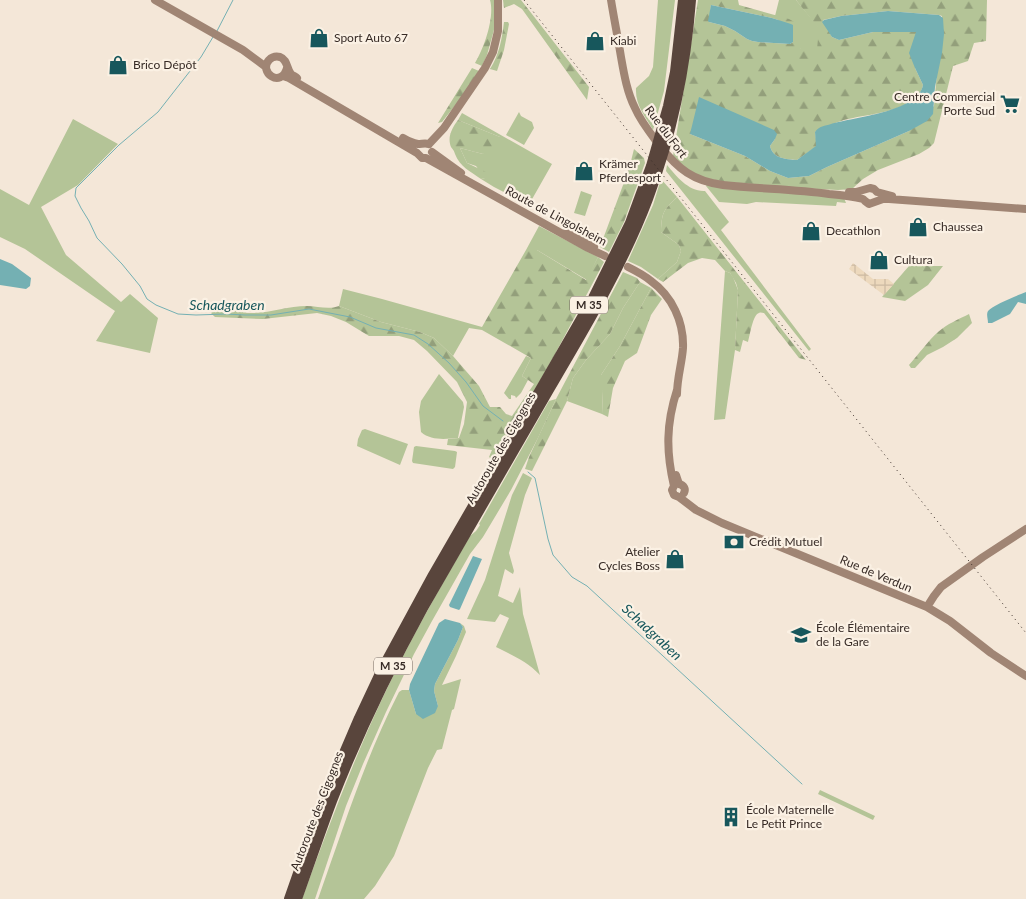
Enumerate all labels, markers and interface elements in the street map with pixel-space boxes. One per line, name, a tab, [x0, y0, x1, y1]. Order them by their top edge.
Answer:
shop icon: Sport Auto 67	[308, 27, 330, 49]
place label: Sport Auto 67	[334, 30, 408, 45]
shop icon: Kiabi	[584, 30, 606, 52]
place label: Kiabi	[610, 33, 637, 48]
shop icon: Brico Dépôt	[107, 54, 129, 76]
place label: Brico Dépôt	[133, 57, 197, 72]
place label: Centre Commercial Porte Sud	[894, 89, 995, 118]
supermarket icon: Centre Commercial Porte Sud	[999, 93, 1021, 115]
street label: Rue du Fort	[642, 103, 691, 161]
place label: Krämer Pferdesport	[599, 156, 662, 185]
shop icon: Krämer Pferdesport	[573, 160, 595, 182]
street label: Route de Lingolsheim	[503, 182, 610, 249]
shop icon: Chaussea	[907, 216, 929, 238]
place label: Chaussea	[933, 219, 983, 234]
shop icon: Decathlon	[800, 220, 822, 242]
place label: Decathlon	[826, 223, 880, 238]
shop icon: Cultura	[868, 249, 890, 271]
place label: Cultura	[894, 252, 933, 267]
water label: Schadgraben	[189, 296, 265, 313]
road number: M 35	[570, 296, 608, 314]
street label: Autoroute des Cigognes	[462, 389, 539, 506]
bank icon: Crédit Mutuel	[723, 531, 745, 553]
place label: Crédit Mutuel	[749, 534, 822, 549]
place label: Atelier Cycles Boss	[598, 544, 661, 573]
shop icon: Atelier Cycles Boss	[664, 548, 686, 570]
street label: Rue de Verdun	[838, 552, 915, 595]
water label: Schadgraben	[619, 600, 686, 664]
place label: École Élémentaire de la Gare	[816, 620, 910, 649]
school or university icon: École Élémentaire de la Gare	[790, 624, 812, 646]
road number: M 35	[374, 658, 412, 674]
street label: Autoroute des Cigognes	[287, 749, 346, 873]
place label: École Maternelle Le Petit Prince	[746, 802, 834, 831]
building icon: École Maternelle Le Petit Prince	[720, 806, 742, 828]

